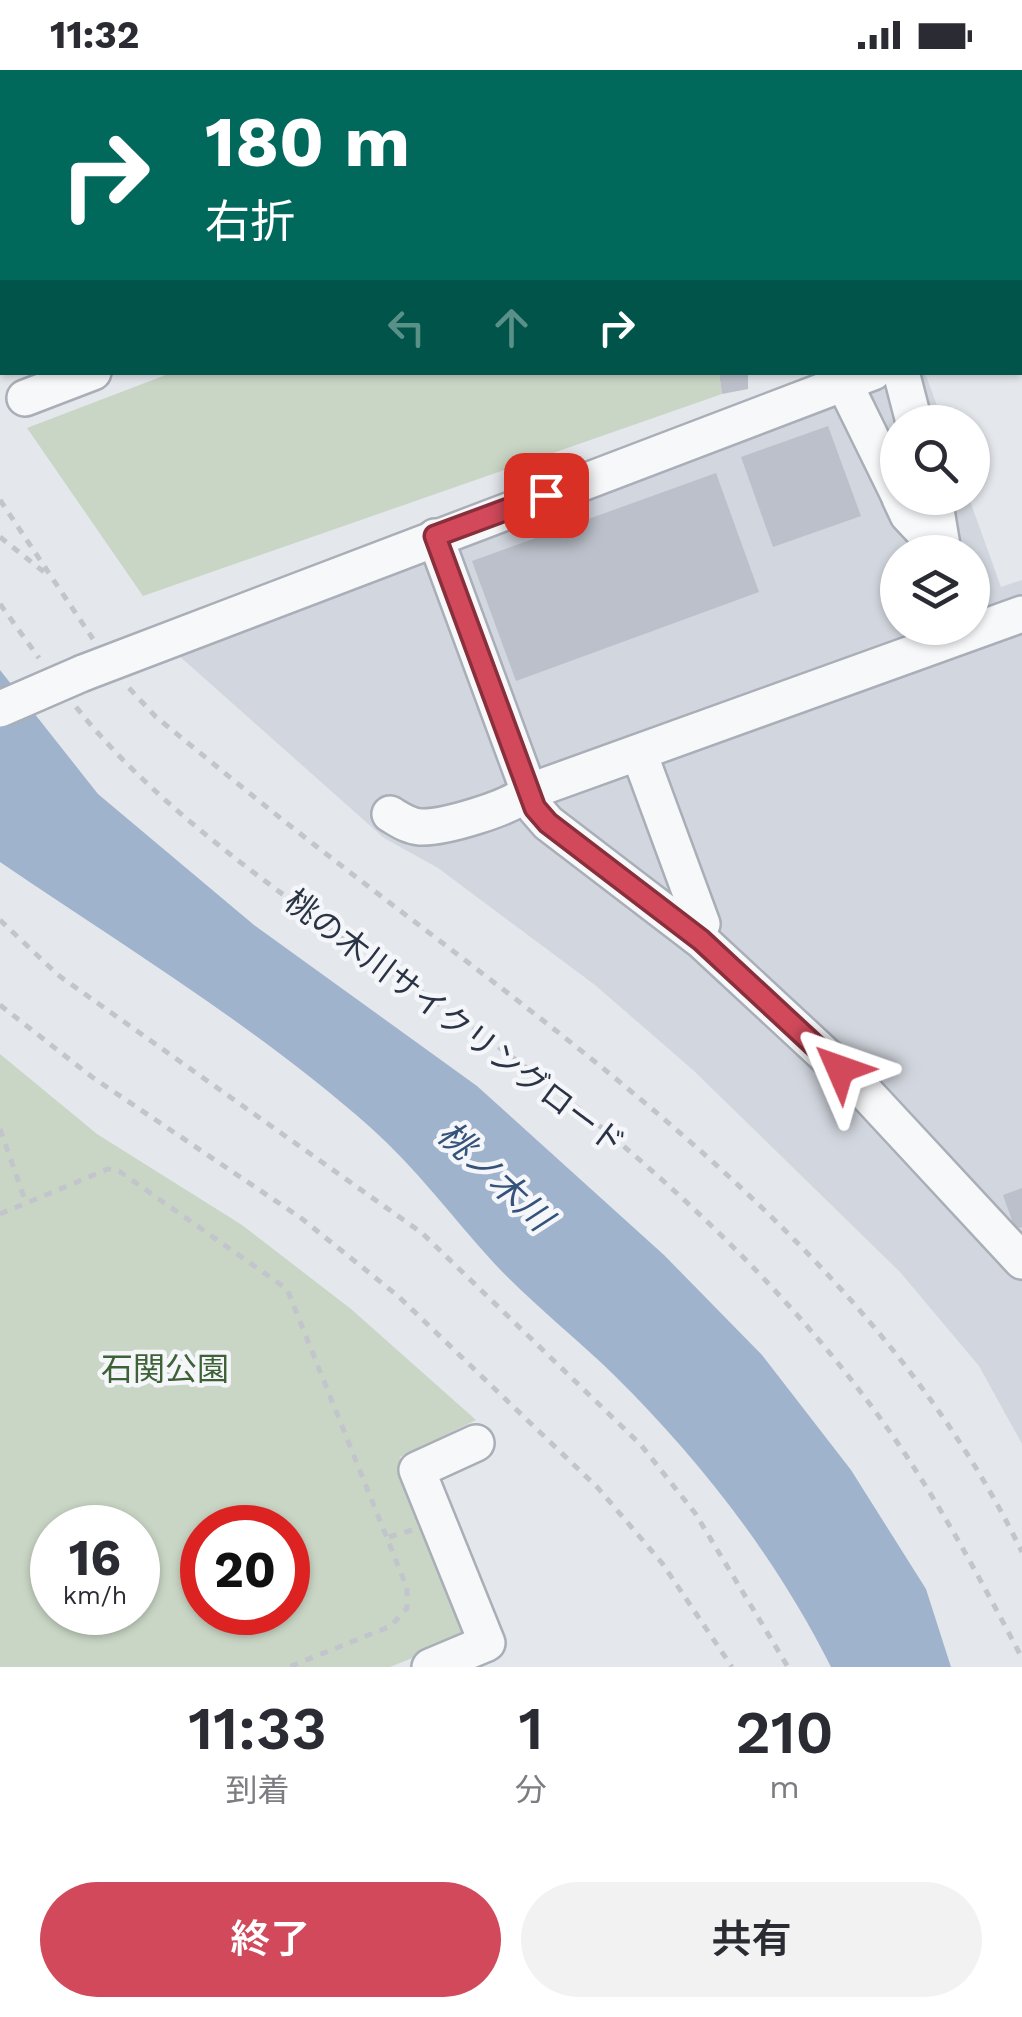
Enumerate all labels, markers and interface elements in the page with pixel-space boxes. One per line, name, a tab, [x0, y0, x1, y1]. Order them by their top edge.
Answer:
text: 11:32	[50, 13, 139, 57]
text: 180 m	[205, 101, 410, 183]
icon: right	[40, 110, 170, 240]
text: 右折	[205, 195, 295, 248]
icon: left	[379, 300, 434, 355]
icon: ahead	[484, 300, 539, 355]
icon: right	[589, 300, 644, 355]
map controls	[880, 405, 990, 645]
button: search	[880, 405, 990, 515]
pin	[504, 453, 589, 538]
icon: arrive	[519, 468, 574, 523]
button: layers	[880, 535, 990, 645]
street label: 桃の木川サイクリングロード	[278, 882, 632, 1162]
position arrow	[788, 1017, 892, 1121]
water label: 桃ノ木川	[429, 1113, 563, 1242]
park label: 石関公園	[101, 1350, 229, 1388]
speed limit sign: 20	[180, 1505, 310, 1635]
text: 16	[69, 1528, 121, 1587]
text: km/h	[63, 1581, 127, 1610]
text: 11:33	[188, 1693, 327, 1764]
text: 1	[519, 1693, 543, 1764]
text: 210	[735, 1697, 834, 1768]
text: m	[769, 1768, 800, 1806]
text: 到着	[225, 1771, 290, 1809]
text: 分	[515, 1771, 547, 1809]
button: 終了	[40, 1882, 501, 1997]
button: 共有	[521, 1882, 982, 1997]

